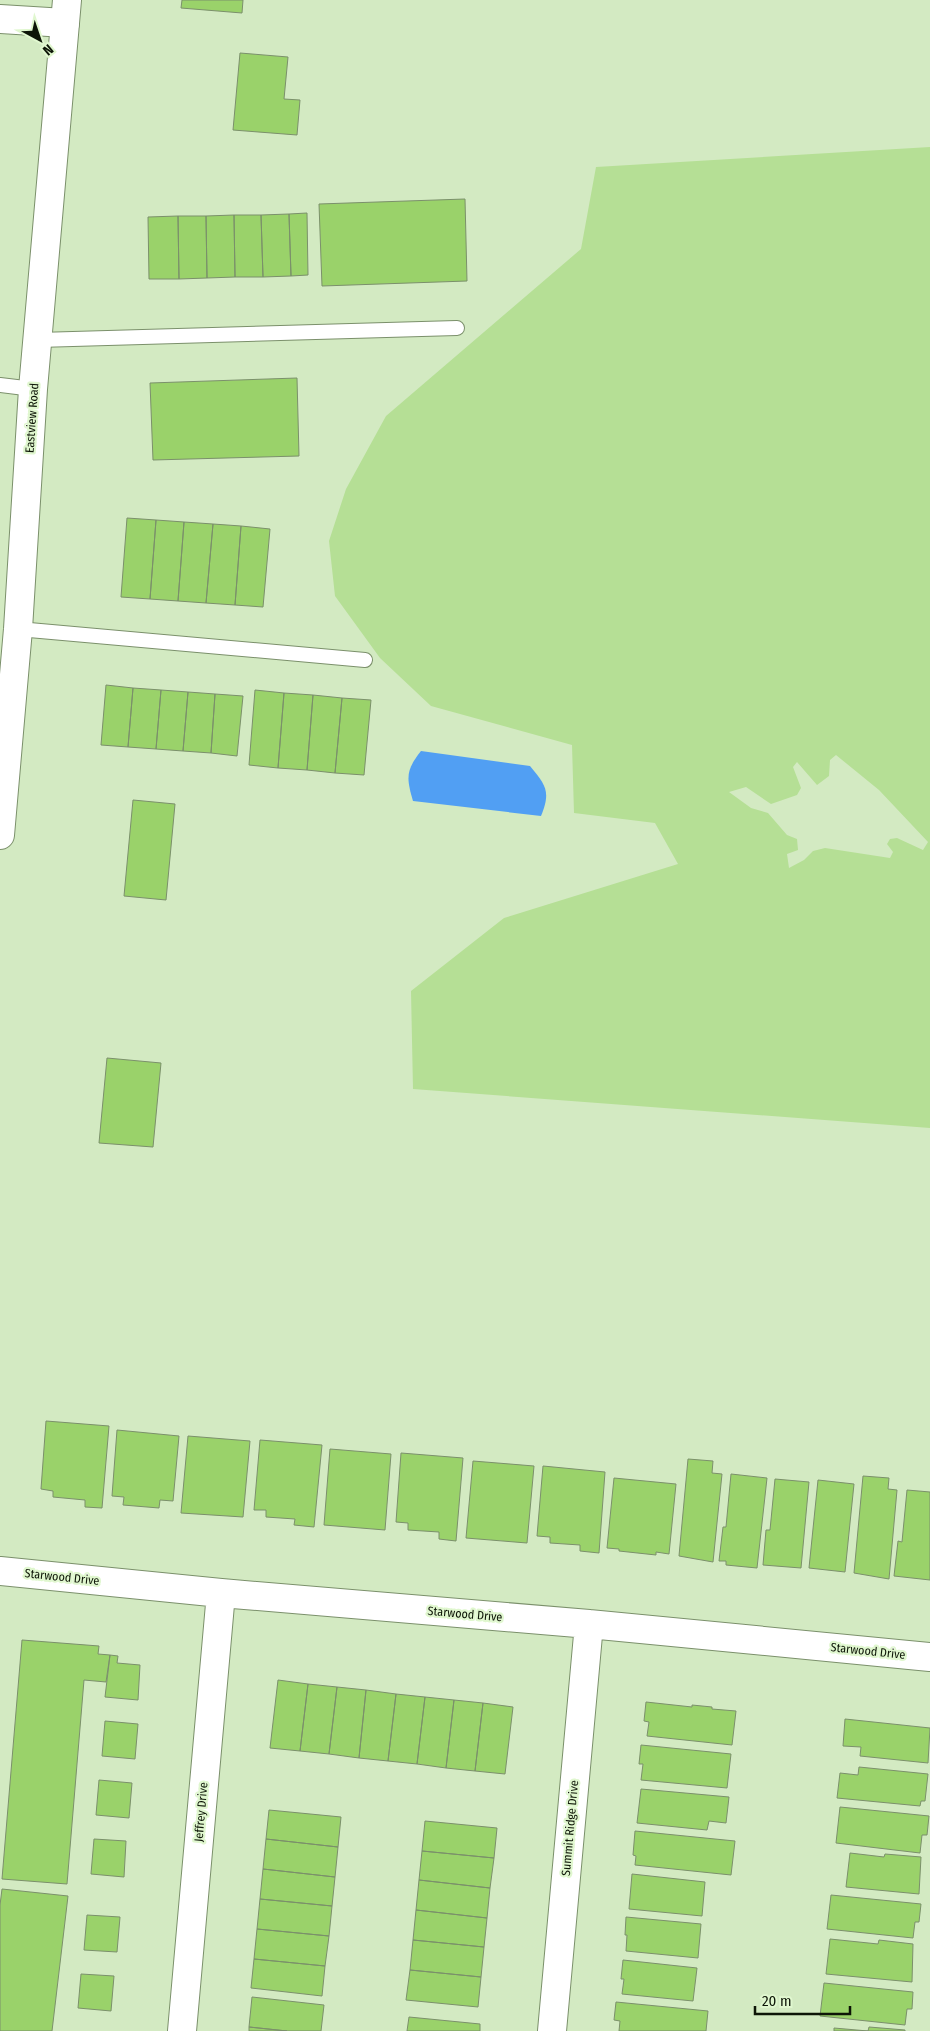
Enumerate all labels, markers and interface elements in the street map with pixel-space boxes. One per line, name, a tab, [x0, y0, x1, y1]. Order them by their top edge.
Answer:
north arrow	[15, 15, 65, 65]
text: N	[39, 40, 57, 59]
street label: Eastview Road	[23, 383, 41, 453]
street label: Starwood Drive	[24, 1566, 100, 1588]
street label: Starwood Drive	[427, 1604, 503, 1624]
street label: Starwood Drive	[830, 1640, 906, 1662]
street label: Summit Ridge Drive	[559, 1779, 581, 1876]
street label: Jeffrey Drive	[191, 1782, 211, 1842]
scale bar	[755, 1984, 850, 2016]
text: 20 m	[762, 1992, 792, 2010]

